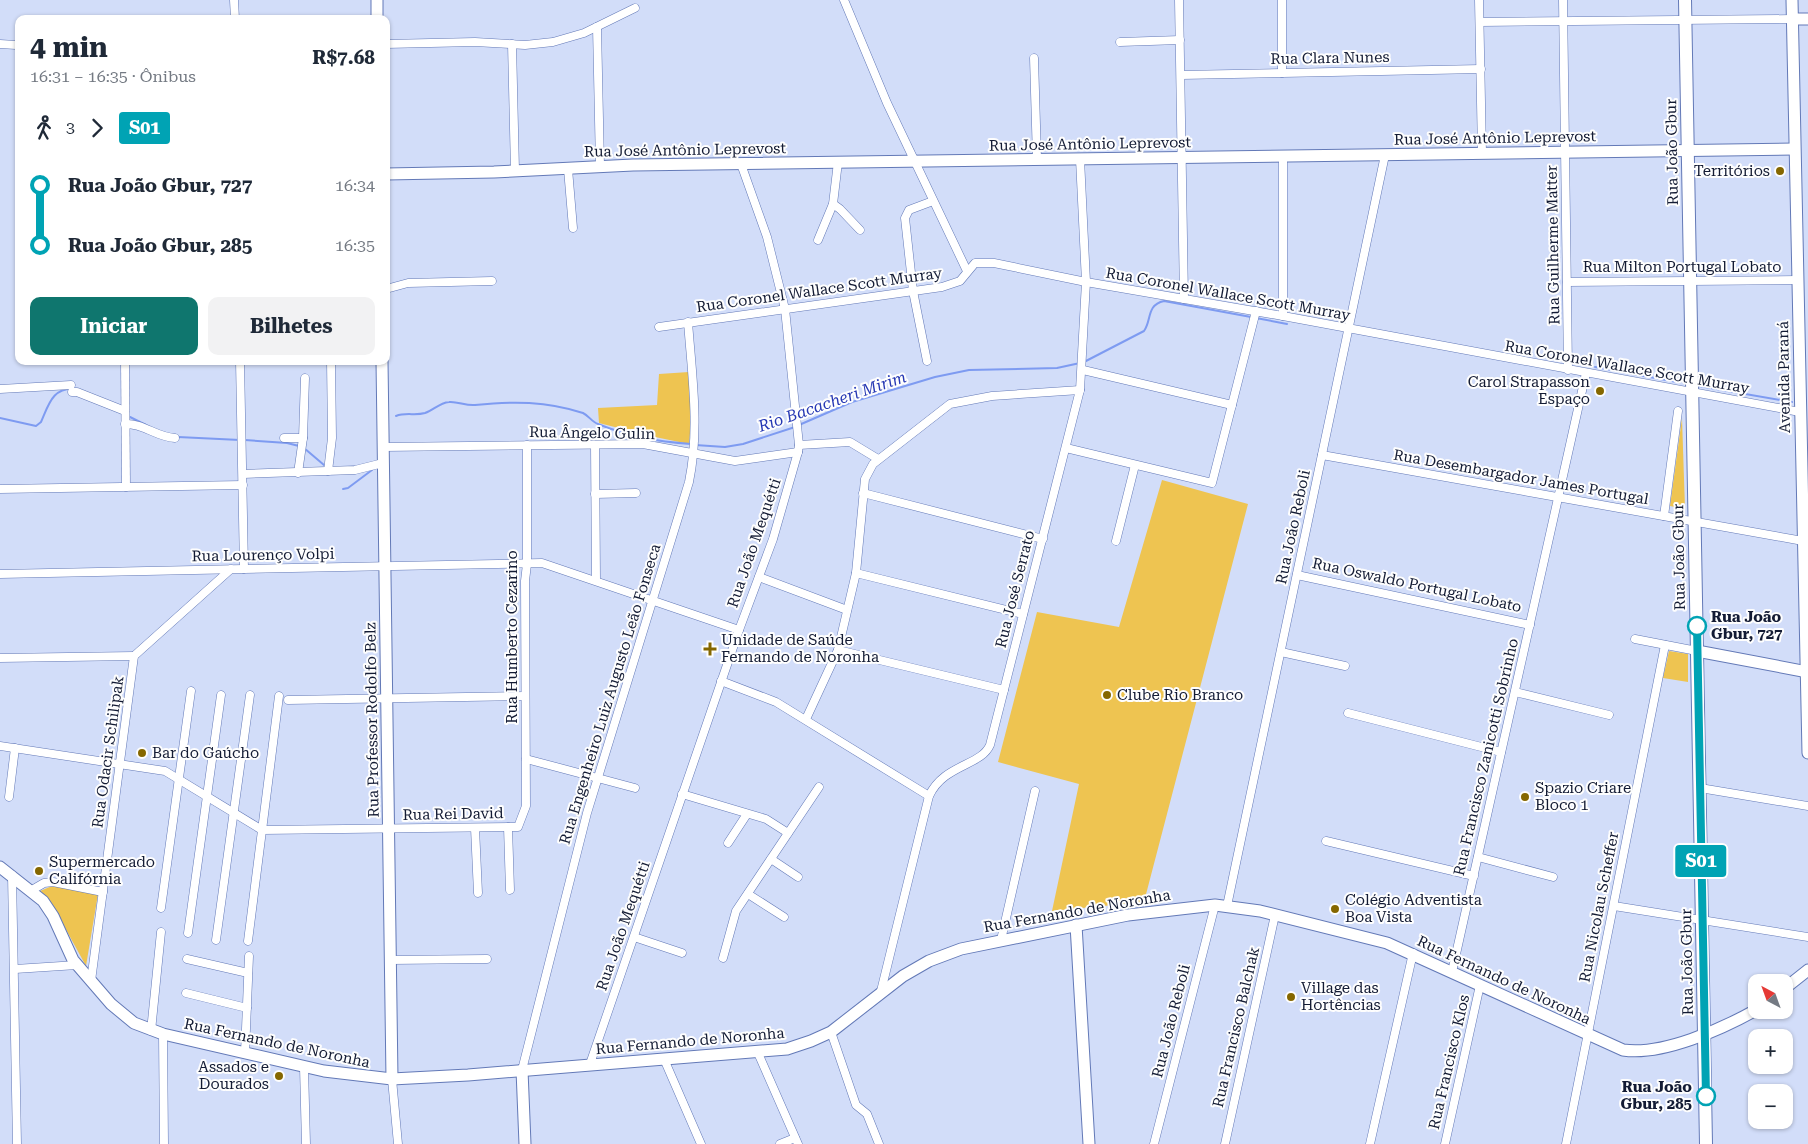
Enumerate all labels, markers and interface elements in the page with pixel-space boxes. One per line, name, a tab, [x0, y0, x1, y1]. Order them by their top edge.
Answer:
text: 4 min	[30, 31, 108, 64]
text: R$7.68	[312, 46, 375, 69]
street label: Rua Clara Nunes	[1270, 48, 1390, 68]
text: 16:31 – 16:35 · Ônibus	[30, 67, 196, 86]
street label: Rua João Gbur	[1662, 99, 1682, 205]
icon: walk	[30, 114, 58, 142]
icon: forward	[83, 114, 111, 142]
text: S01	[129, 117, 160, 138]
text: 3	[66, 118, 75, 137]
street label: Rua José Antônio Leprevost	[1394, 127, 1597, 149]
street label: Rua José Antônio Leprevost	[989, 133, 1192, 155]
street label: Rua José Antônio Leprevost	[584, 139, 787, 161]
place label: Territórios	[1694, 162, 1770, 180]
street label: Rua Guilherme Matter	[1543, 165, 1563, 325]
marker: Territórios	[1774, 165, 1786, 177]
text: Rua João Gbur, 727	[68, 174, 252, 197]
text: 16:34	[335, 176, 375, 195]
text: Rua João Gbur, 285	[68, 234, 252, 257]
text: 16:35	[335, 236, 375, 255]
street label: Rua Milton Portugal Lobato	[1583, 258, 1781, 276]
street label: Rua Coronel Wallace Scott Murray	[695, 264, 943, 316]
street label: Rua Coronel Wallace Scott Murray	[1104, 264, 1352, 324]
button: Iniciar	[30, 297, 198, 355]
button: Bilhetes	[208, 297, 375, 355]
street label: Avenida Paraná	[1774, 321, 1794, 433]
street label: Rua Coronel Wallace Scott Murray	[1503, 337, 1751, 397]
water label: Rio Bacacheri Mirim	[755, 367, 909, 436]
place label: Carol Strapasson Espaço	[1468, 373, 1590, 408]
marker: Carol Strapasson Espaço	[1594, 385, 1606, 397]
street label: Rua Ângelo Gulin	[529, 423, 655, 443]
street label: Rua Desembargador James Portugal	[1392, 446, 1650, 508]
street label: Rua João Reboli	[1272, 468, 1314, 586]
street label: Rua João Mequétti	[723, 476, 785, 610]
street label: Rua João Gbur	[1669, 504, 1689, 610]
street label: Rua José Serrato	[992, 528, 1038, 650]
street label: Rua Engenheiro Luiz Augusto Leão Fonseca	[556, 542, 664, 846]
street label: Rua Lourenço Volpi	[191, 545, 335, 565]
street label: Rua Humberto Cezarino	[503, 550, 521, 724]
street label: Rua Oswaldo Portugal Lobato	[1311, 554, 1523, 616]
place label: Rua João Gbur, 727	[1711, 608, 1783, 643]
marker: Rua João Gbur, 727	[1687, 616, 1707, 636]
street label: Rua Professor Rodolfo Belz	[361, 622, 383, 818]
place label: Unidade de Saúde Fernando de Noronha	[721, 631, 879, 666]
street label: Rua Francisco Zanicotti Sobrinho	[1450, 637, 1522, 877]
marker: Unidade de Saúde Fernando de Noronha	[703, 642, 717, 656]
street label: Rua Odacir Schilipak	[88, 674, 128, 829]
place label: Clube Rio Branco	[1117, 686, 1243, 704]
marker: Clube Rio Branco	[1101, 689, 1113, 701]
place label: Bar do Gaúcho	[152, 744, 259, 762]
marker: Bar do Gaúcho	[136, 747, 148, 759]
place label: Spazio Criare Bloco 1	[1535, 779, 1631, 814]
marker: Spazio Criare Bloco 1	[1519, 791, 1531, 803]
street label: Rua Rei David	[402, 804, 504, 824]
street label: Rua Nicolau Scheffer	[1576, 830, 1622, 984]
line badge: S01	[1672, 845, 1730, 877]
text: S01	[1685, 850, 1717, 871]
place label: Supermercado Califórnia	[49, 853, 155, 888]
street label: Rua João Mequétti	[592, 859, 654, 993]
marker: Supermercado Califórnia	[33, 865, 45, 877]
street label: Rua Fernando de Noronha	[982, 886, 1172, 936]
place label: Colégio Adventista Boa Vista	[1345, 891, 1482, 926]
marker: Colégio Adventista Boa Vista	[1329, 903, 1341, 915]
street label: Rua João Gbur	[1677, 909, 1697, 1015]
street label: Rua Fernando de Noronha	[1414, 932, 1594, 1028]
street label: Rua Francisco Balchak	[1209, 945, 1263, 1109]
street label: Rua João Reboli	[1148, 962, 1194, 1080]
north arrow	[1748, 974, 1792, 1019]
map controls	[1748, 974, 1793, 1129]
place label: Village das Hortências	[1301, 979, 1381, 1014]
marker: Village das Hortências	[1285, 991, 1297, 1003]
street label: Rua Francisco Klos	[1425, 993, 1473, 1131]
street label: Rua Fernando de Noronha	[182, 1015, 372, 1071]
street label: Rua Fernando de Noronha	[595, 1024, 785, 1058]
button: +	[1748, 1029, 1793, 1074]
place label: Assados e Dourados	[198, 1058, 269, 1093]
marker: Assados e Dourados	[273, 1070, 285, 1082]
place label: Rua João Gbur, 285	[1621, 1078, 1692, 1113]
button: −	[1748, 1084, 1793, 1129]
marker: Rua João Gbur, 285	[1696, 1086, 1716, 1106]

